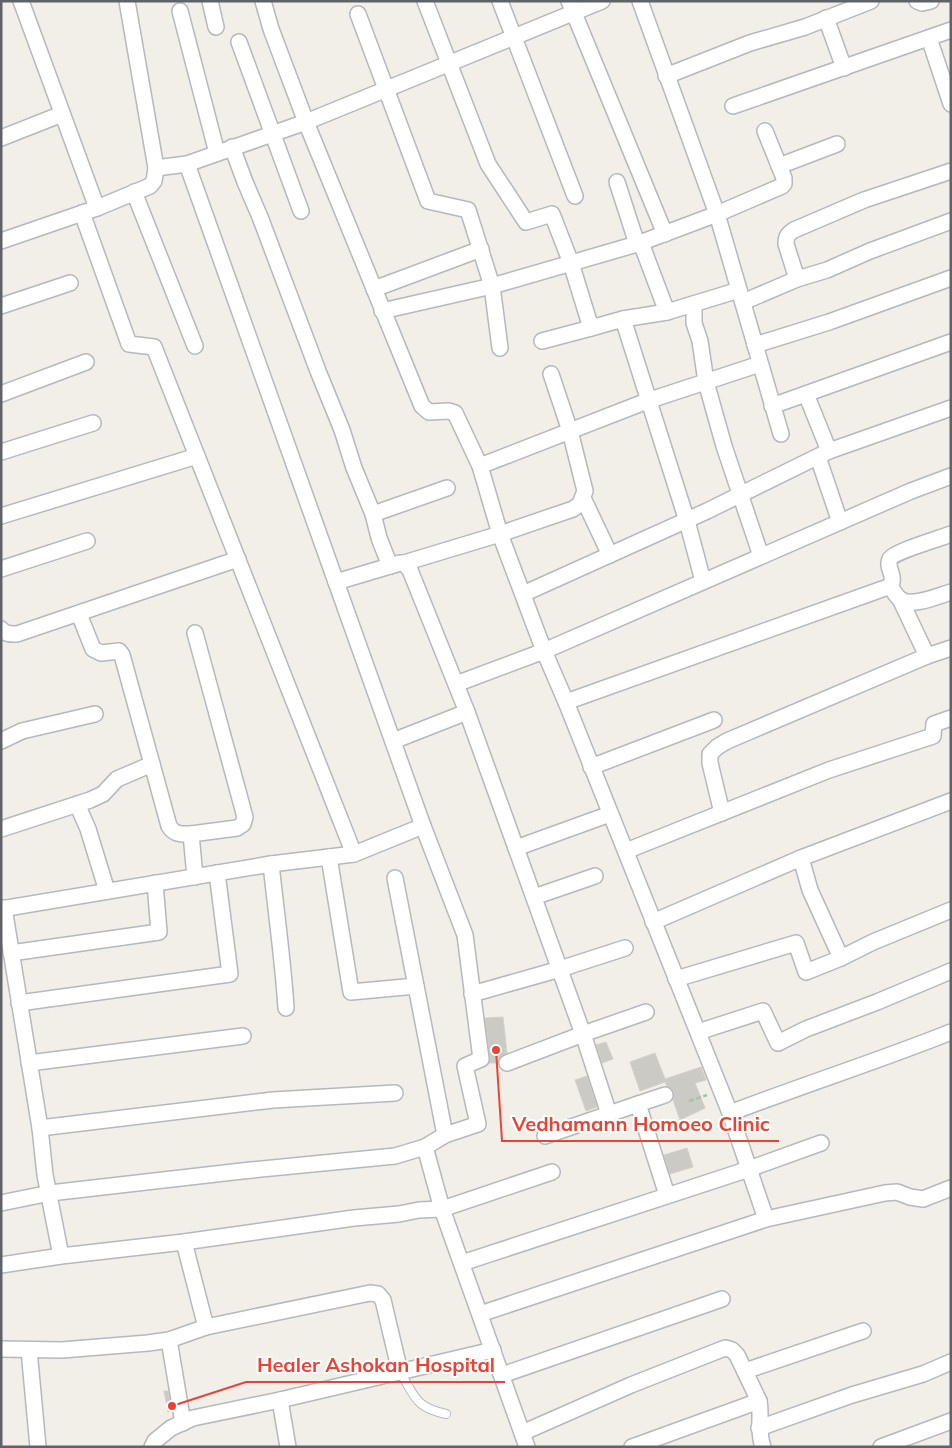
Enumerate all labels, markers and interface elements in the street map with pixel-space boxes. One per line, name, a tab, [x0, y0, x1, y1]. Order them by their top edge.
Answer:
callout: Vedhamann Homoeo Clinic	[502, 1106, 779, 1141]
text: Vedhamann Homoeo Clinic	[511, 1111, 770, 1136]
callout: Healer Ashokan Hospital	[246, 1347, 505, 1382]
text: Healer Ashokan Hospital	[257, 1352, 495, 1377]

